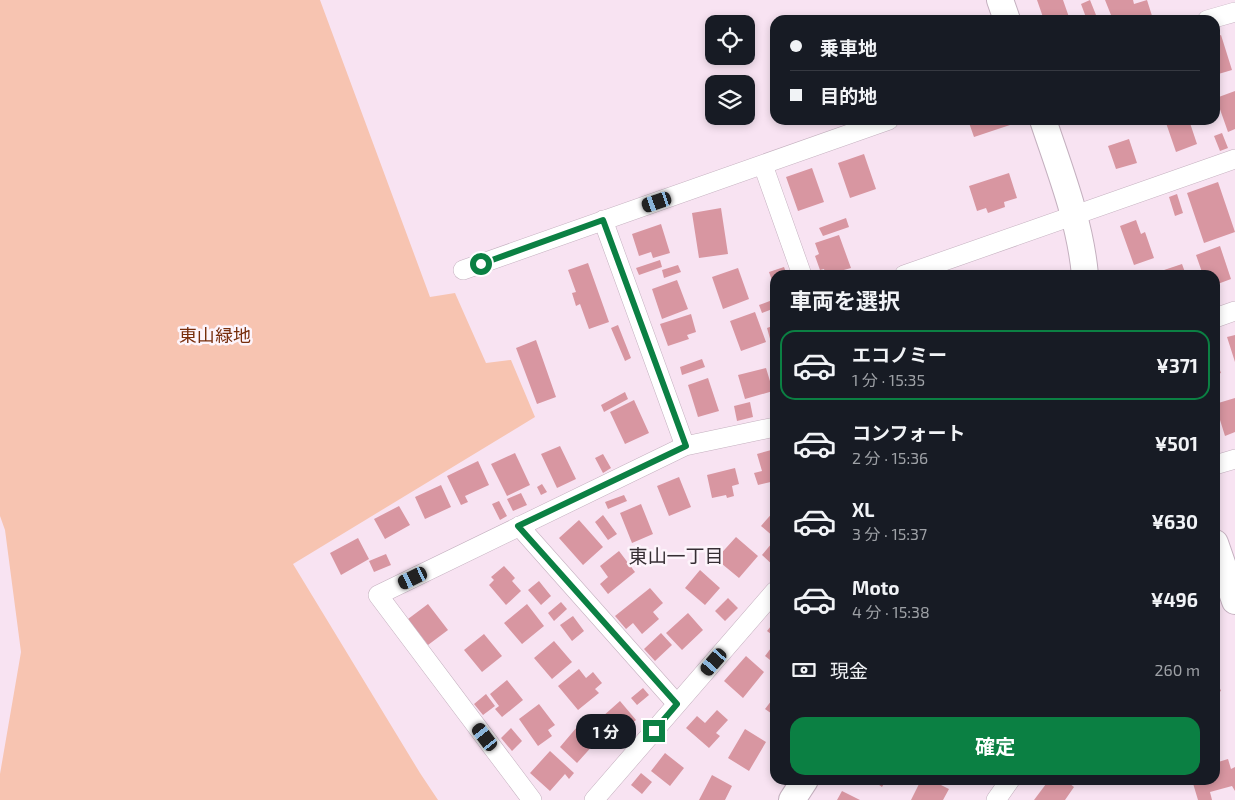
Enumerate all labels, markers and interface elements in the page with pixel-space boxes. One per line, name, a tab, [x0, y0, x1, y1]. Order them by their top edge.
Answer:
map controls	[705, 15, 755, 125]
button: locate	[705, 15, 755, 65]
text: 乗車地	[820, 36, 877, 59]
button: layers	[705, 75, 755, 125]
text: 目的地	[820, 84, 877, 107]
car	[640, 190, 673, 214]
route start	[470, 253, 492, 275]
text: 車両を選択	[790, 287, 900, 313]
park label: 東山緑地	[179, 324, 251, 346]
icon: car	[792, 343, 837, 388]
text: エコノミー	[852, 343, 947, 366]
text: ¥371	[1156, 354, 1198, 377]
text: 1 分 · 15:35	[852, 370, 925, 389]
icon: car	[792, 421, 837, 466]
text: コンフォート	[852, 421, 965, 444]
text: ¥501	[1155, 432, 1198, 455]
text: 2 分 · 15:36	[852, 448, 928, 467]
text: XL	[852, 498, 874, 521]
icon: car	[792, 499, 837, 544]
text: ¥630	[1151, 510, 1198, 533]
text: 3 分 · 15:37	[852, 524, 927, 543]
district label: 東山一丁目	[628, 544, 724, 567]
car	[396, 565, 429, 591]
text: Moto	[852, 576, 900, 599]
icon: car	[792, 577, 837, 622]
text: ¥496	[1151, 588, 1198, 611]
text: 4 分 · 15:38	[852, 602, 930, 621]
car	[698, 646, 729, 678]
icon: cash	[790, 656, 818, 684]
text: 現金	[830, 659, 868, 682]
text: 260 m	[1155, 660, 1200, 679]
callout: 1 分	[576, 714, 636, 748]
button: 確定	[790, 717, 1200, 775]
route end	[643, 720, 665, 742]
car	[469, 721, 500, 753]
text: 1 分	[593, 722, 619, 741]

